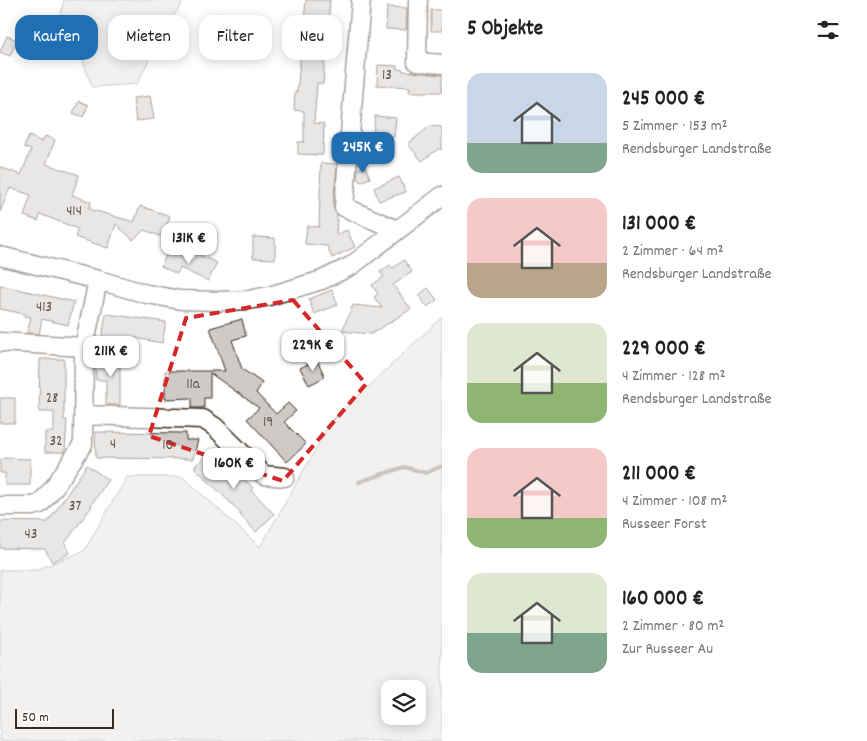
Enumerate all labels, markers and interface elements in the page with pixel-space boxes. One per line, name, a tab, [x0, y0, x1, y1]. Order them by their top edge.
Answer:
chip: Kaufen	[15, 15, 98, 60]
chip: Mieten	[108, 15, 189, 60]
chip: Filter	[199, 15, 272, 60]
chip: Neu	[282, 15, 342, 60]
text: 5 Objekte	[467, 15, 543, 45]
icon: filters	[814, 16, 842, 44]
house number: 13	[382, 65, 392, 87]
text: 245 000 €	[622, 85, 705, 115]
icon: home	[507, 93, 567, 153]
text: 5 Zimmer · 153 m²	[622, 115, 728, 138]
pin: 245K €	[322, 132, 404, 174]
text: 245K €	[342, 136, 384, 159]
text: Rendsburger Landstraße	[622, 138, 772, 161]
house number: 414	[66, 201, 82, 223]
text: 131 000 €	[622, 210, 696, 240]
icon: home	[507, 218, 567, 278]
pin: 131K €	[148, 222, 230, 265]
text: 131K €	[172, 227, 206, 250]
text: 2 Zimmer · 64 m²	[622, 240, 724, 263]
text: Rendsburger Landstraße	[622, 263, 772, 286]
house number: 413	[36, 297, 52, 319]
pin: 229K €	[272, 330, 354, 372]
text: 229K €	[292, 334, 334, 357]
text: 229 000 €	[622, 335, 706, 365]
pin: 211K €	[70, 336, 152, 378]
text: 211K €	[94, 340, 128, 363]
icon: home	[507, 343, 567, 403]
text: 4 Zimmer · 128 m²	[622, 365, 726, 388]
house number: 11a	[186, 374, 201, 396]
house number: 28	[46, 388, 58, 410]
text: Rendsburger Landstraße	[622, 388, 772, 411]
house number: 19	[263, 412, 273, 434]
house number: 32	[49, 431, 63, 453]
house number: 4	[110, 434, 116, 456]
house number: 10	[162, 435, 174, 457]
pin: 160K €	[193, 448, 275, 490]
text: 160K €	[214, 452, 254, 475]
text: 211 000 €	[622, 460, 696, 490]
icon: home	[507, 468, 567, 528]
text: 4 Zimmer · 108 m²	[622, 490, 727, 513]
house number: 37	[69, 496, 81, 518]
text: Russeer Forst	[622, 513, 707, 536]
house number: 43	[25, 524, 37, 546]
text: 160 000 €	[622, 585, 704, 615]
icon: home	[507, 593, 567, 653]
text: 2 Zimmer · 80 m²	[622, 615, 724, 638]
text: Zur Russeer Au	[622, 638, 713, 661]
map controls	[381, 680, 426, 725]
button: layers	[381, 680, 426, 725]
scale bar	[15, 706, 114, 729]
text: 50 m	[22, 708, 49, 728]

